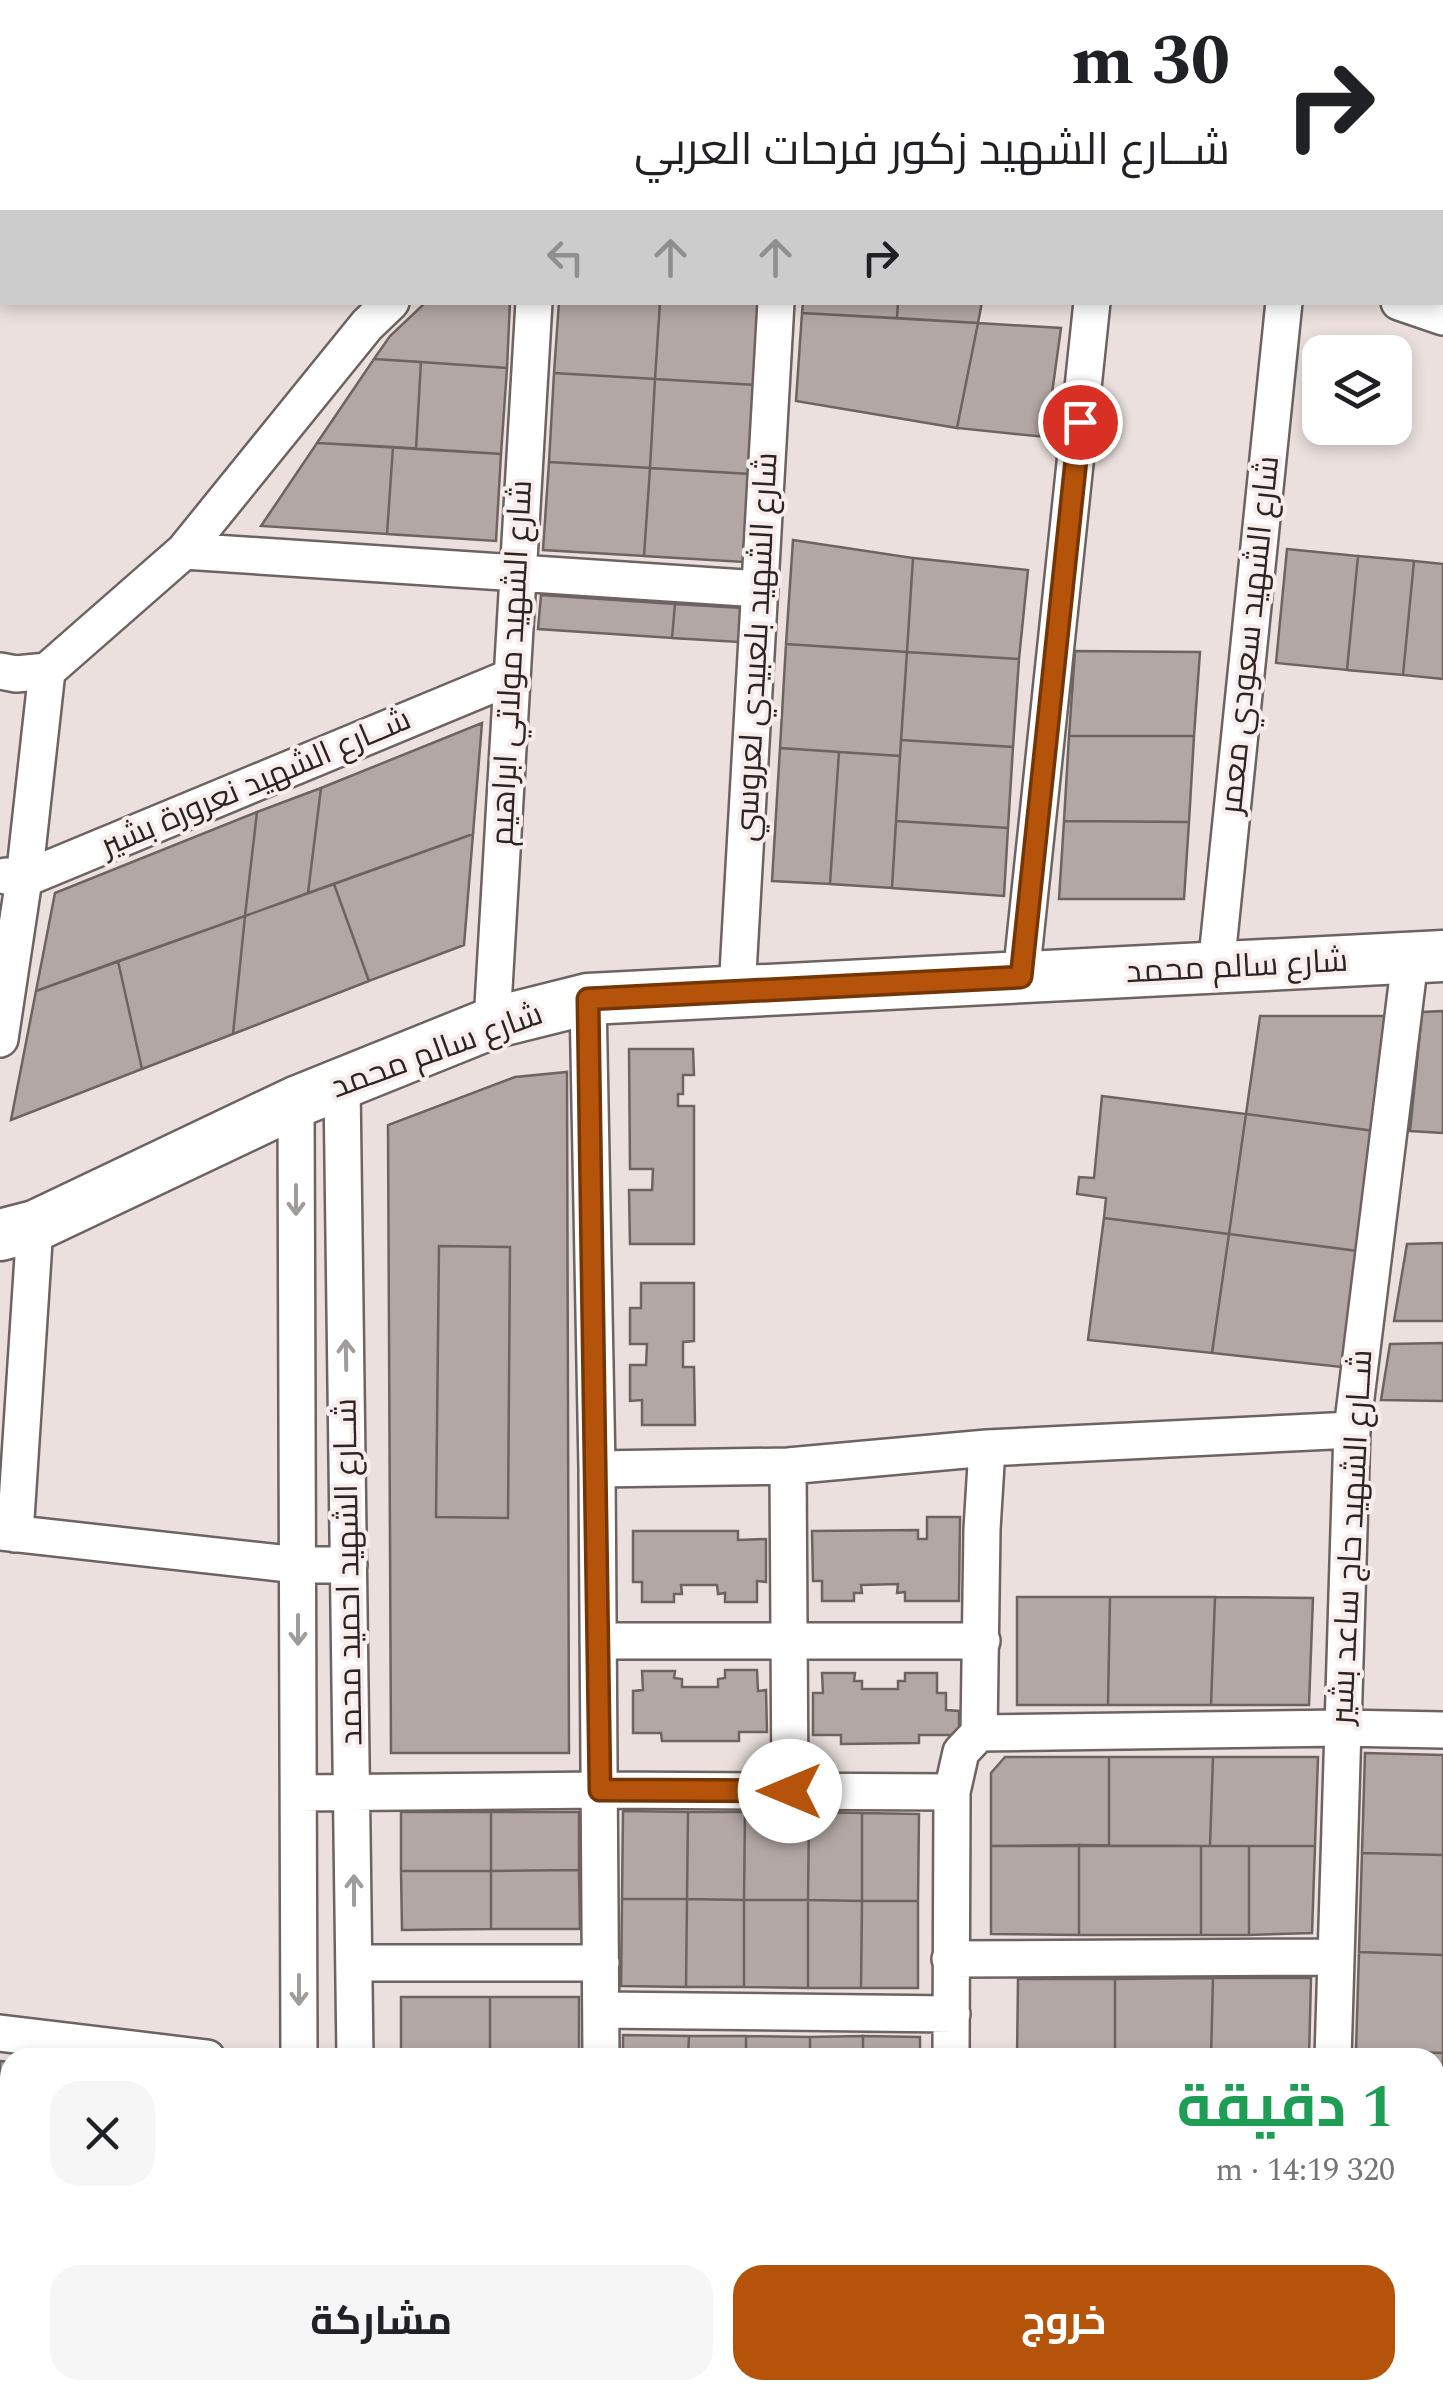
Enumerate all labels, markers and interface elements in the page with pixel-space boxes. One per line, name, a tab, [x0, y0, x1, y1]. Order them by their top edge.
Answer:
text: 30 m	[1071, 9, 1230, 115]
icon: right	[1265, 40, 1395, 170]
text: شــارع الشهيد زكور فرحات العربي	[634, 116, 1230, 185]
icon: left	[538, 230, 593, 285]
icon: ahead	[643, 230, 698, 285]
icon: ahead	[748, 230, 803, 285]
icon: right	[853, 230, 908, 285]
map controls	[1302, 335, 1412, 445]
button: layers	[1302, 335, 1412, 445]
pin	[1038, 380, 1123, 465]
icon: arrive	[1053, 395, 1108, 450]
street label: شارع الشهيد بلعبيدي لعروسي	[722, 451, 792, 843]
street label: شارع الشهيد سعودي معمر	[1207, 453, 1293, 819]
street label: شارع الشهيد مولاتي ابراهيم	[478, 479, 546, 847]
street label: شــارع الشهيد نعرورة بشير	[91, 695, 419, 871]
street label: شارع سالم محمد	[1125, 937, 1349, 997]
street label: شارع سالم محمد	[324, 990, 550, 1112]
one-way arrow	[286, 1182, 306, 1215]
one-way arrow	[336, 1340, 356, 1372]
street label: شــارع الشهيد حاج ساعد بشير	[1318, 1348, 1386, 1728]
street label: شــارع الشهيد احميد محمد	[321, 1398, 377, 1746]
one-way arrow	[288, 1612, 308, 1645]
position arrow	[738, 1739, 842, 1843]
one-way arrow	[344, 1875, 364, 1908]
one-way arrow	[290, 1972, 308, 2005]
text: 1 دقيقة	[1177, 2062, 1395, 2154]
button: close	[50, 2081, 155, 2186]
text: 320 m · 14:19	[1215, 2146, 1395, 2195]
button: مشاركة	[50, 2265, 713, 2380]
button: خروج	[733, 2265, 1395, 2380]

